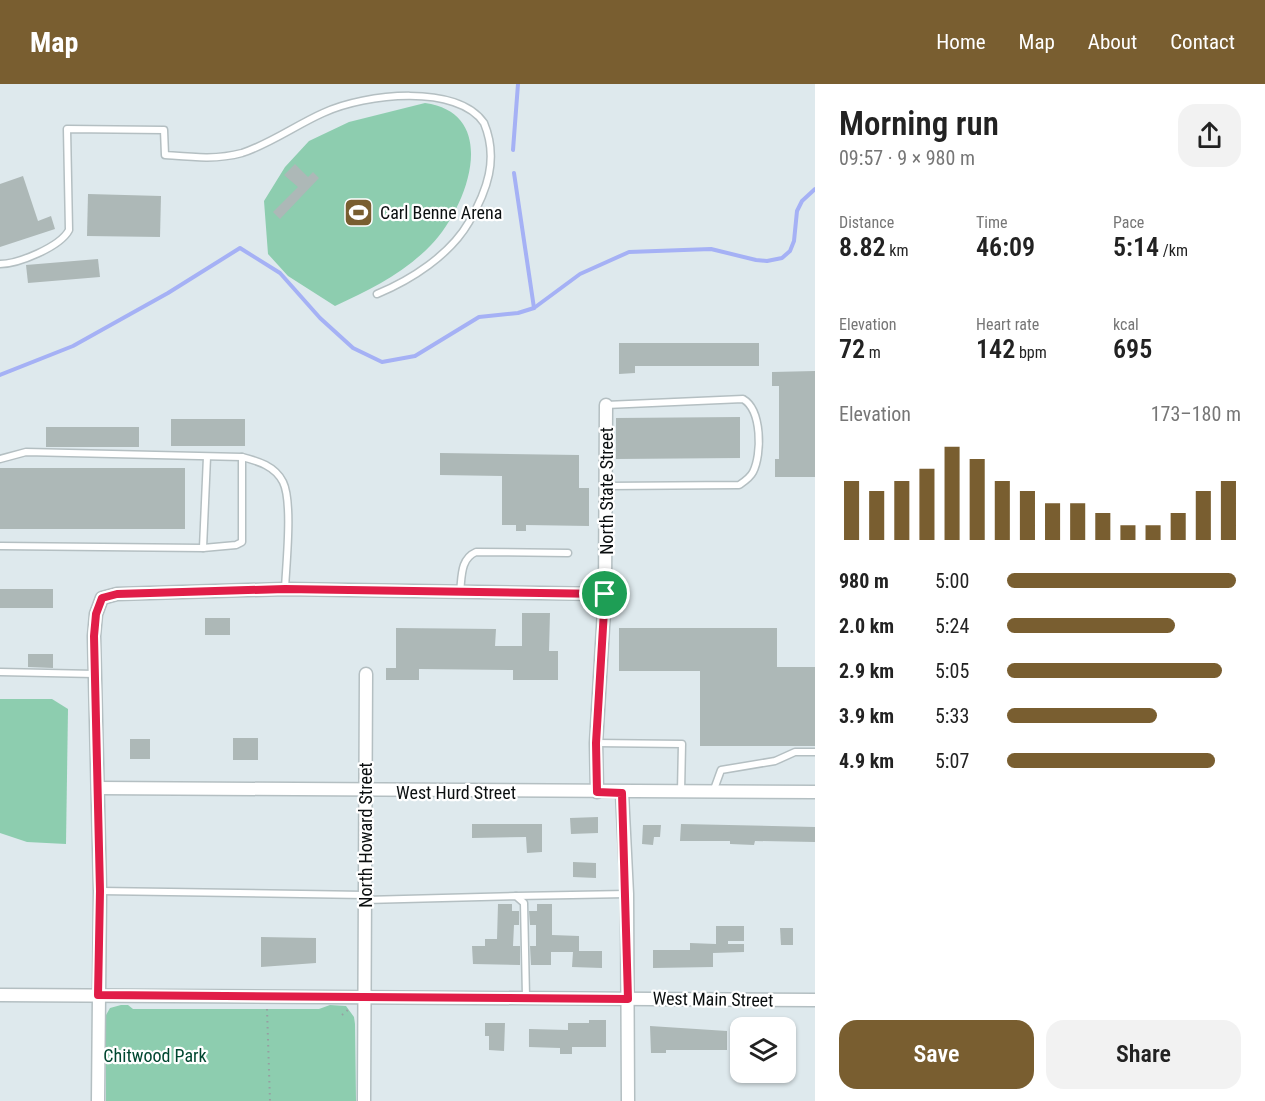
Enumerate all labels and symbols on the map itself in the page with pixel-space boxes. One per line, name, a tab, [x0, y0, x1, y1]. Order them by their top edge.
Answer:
sports icon: Carl Benne Arena	[343, 196, 375, 228]
place label: Carl Benne Arena	[380, 202, 502, 223]
street label: North State Street	[596, 427, 617, 555]
pin	[579, 568, 630, 619]
street label: North Howard Street	[355, 762, 376, 908]
street label: West Hurd Street	[396, 782, 516, 803]
street label: West Main Street	[652, 987, 774, 1011]
park label: Chitwood Park	[103, 1045, 207, 1066]

